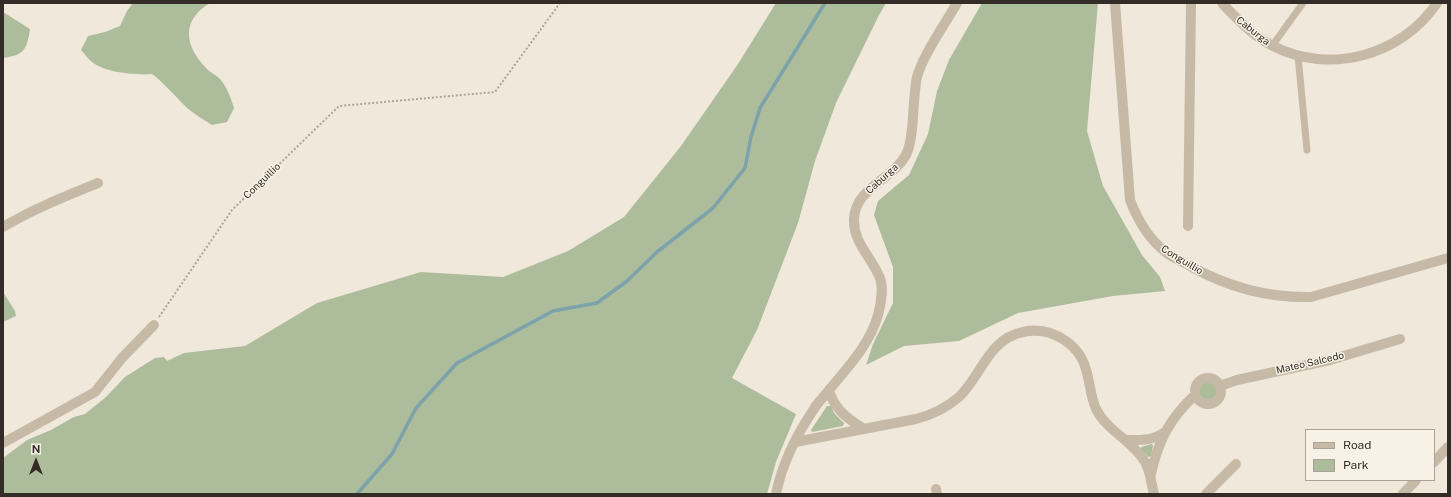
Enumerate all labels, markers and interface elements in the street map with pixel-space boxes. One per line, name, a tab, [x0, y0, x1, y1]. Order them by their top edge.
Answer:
street label: Caburga	[1234, 14, 1272, 48]
street label: Conguillio	[241, 160, 283, 202]
street label: Caburga	[863, 161, 901, 197]
street label: Conguillio	[1159, 243, 1205, 277]
street label: Mateo Salcedo	[1275, 349, 1345, 377]
legend	[1305, 429, 1435, 481]
text: Road	[1343, 438, 1371, 452]
north arrow	[16, 441, 56, 481]
text: N	[32, 443, 40, 455]
text: Park	[1343, 458, 1369, 472]

